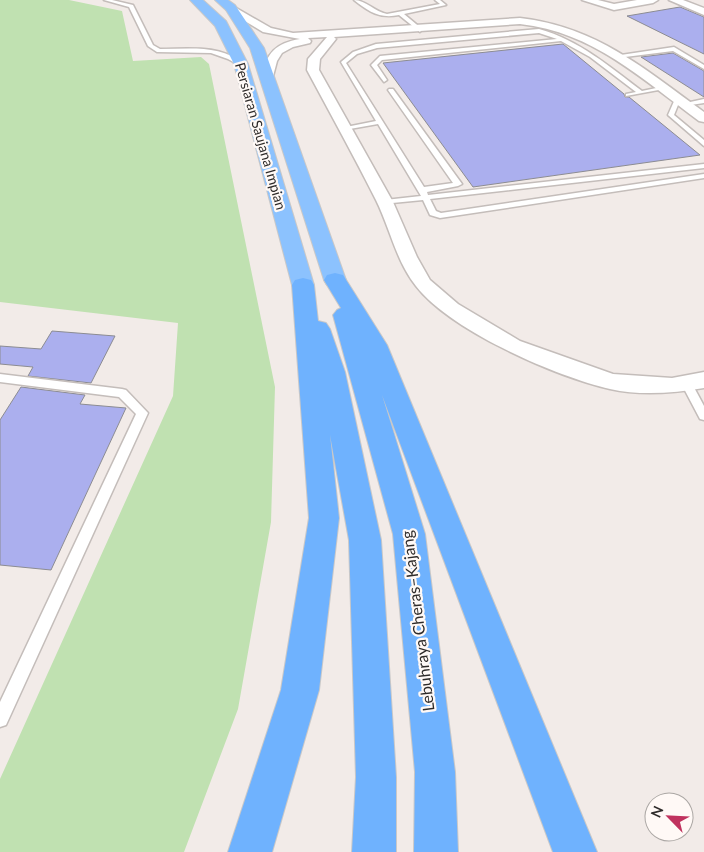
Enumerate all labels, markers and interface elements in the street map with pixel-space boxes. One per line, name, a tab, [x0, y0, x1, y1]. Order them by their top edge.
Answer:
street label: Persiaran Saujana Impian	[232, 60, 290, 212]
street label: Lebuhraya Cheras–Kajang	[396, 530, 438, 712]
north arrow	[644, 792, 694, 842]
text: N	[647, 803, 667, 820]

